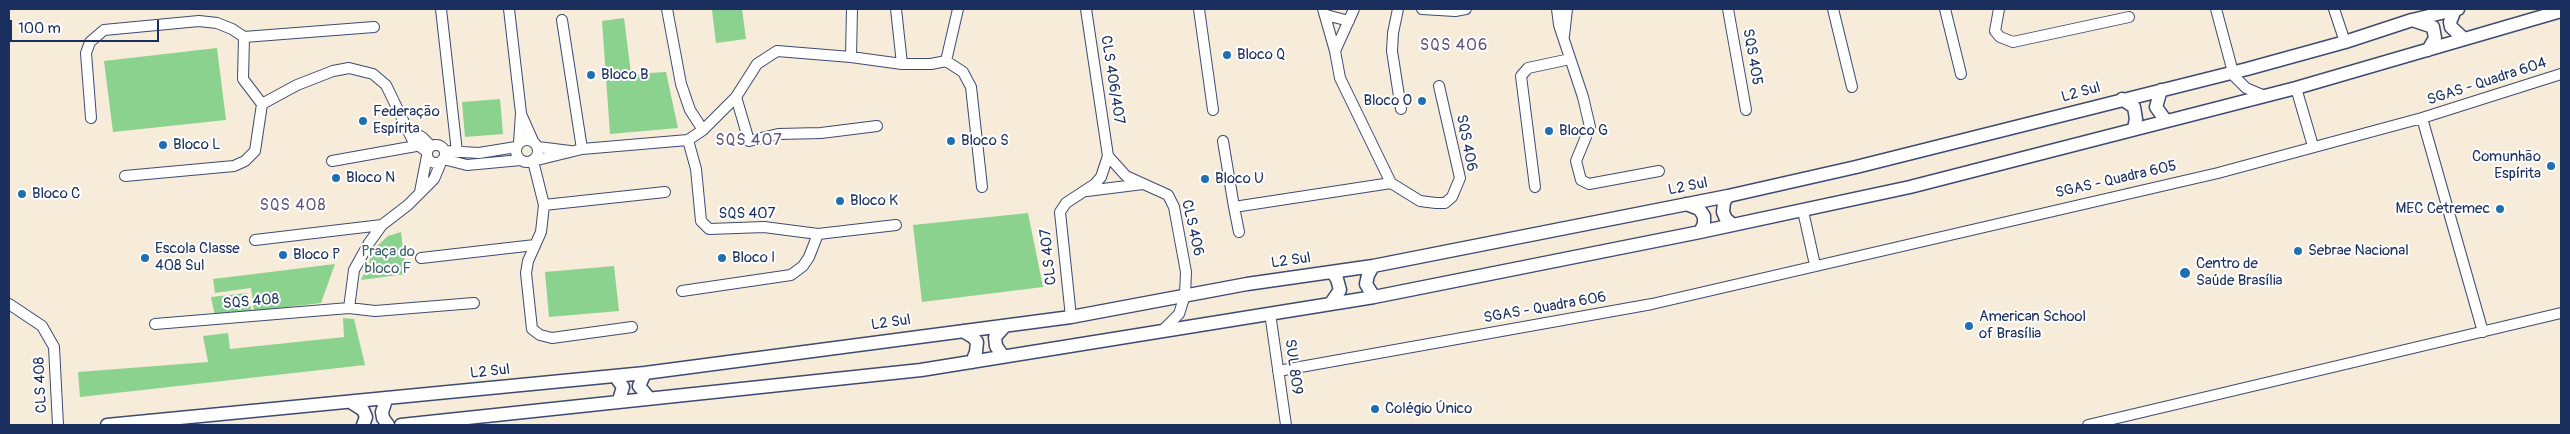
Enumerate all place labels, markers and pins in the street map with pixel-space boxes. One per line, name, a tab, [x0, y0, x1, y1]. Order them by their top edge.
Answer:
place label: Bloco Q	[1237, 46, 1285, 64]
marker: Bloco Q	[1221, 49, 1233, 61]
place label: Bloco B	[601, 66, 649, 84]
marker: Bloco B	[585, 69, 597, 81]
place label: Bloco O	[1363, 92, 1412, 110]
marker: Bloco O	[1416, 95, 1428, 107]
place label: Federação Espírita	[373, 103, 440, 138]
marker: Federação Espírita	[357, 115, 369, 127]
place label: Bloco G	[1559, 122, 1608, 140]
marker: Bloco G	[1543, 125, 1555, 137]
place label: Bloco S	[961, 132, 1009, 150]
marker: Bloco S	[945, 135, 957, 147]
place label: Bloco L	[173, 136, 221, 154]
marker: Bloco L	[157, 139, 169, 151]
place label: Comunhão Espírita	[2472, 148, 2541, 183]
marker: Comunhão Espírita	[2545, 160, 2557, 172]
place label: Bloco N	[346, 169, 395, 187]
place label: Bloco U	[1215, 170, 1264, 188]
marker: Bloco N	[330, 172, 342, 184]
marker: Bloco U	[1199, 173, 1211, 185]
place label: Bloco C	[32, 185, 80, 203]
marker: Bloco C	[16, 188, 28, 200]
place label: Bloco K	[850, 192, 898, 210]
marker: Bloco K	[834, 195, 846, 207]
place label: MEC Cetremec	[2396, 200, 2490, 218]
marker: MEC Cetremec	[2494, 203, 2506, 215]
place label: Escola Classe 408 Sul	[155, 240, 240, 275]
place label: Sebrae Nacional	[2308, 242, 2409, 260]
marker: Sebrae Nacional	[2292, 245, 2304, 257]
place label: Bloco P	[293, 246, 340, 264]
marker: Bloco P	[277, 249, 289, 261]
place label: Bloco I	[732, 249, 775, 267]
marker: Escola Classe 408 Sul	[139, 252, 151, 264]
marker: Bloco I	[716, 252, 728, 264]
place label: Centro de Saúde Brasília	[2196, 255, 2283, 290]
marker: Centro de Saúde Brasília	[2178, 266, 2192, 280]
place label: American School of Brasília	[1979, 308, 2086, 343]
marker: American School of Brasília	[1963, 320, 1975, 332]
place label: Colégio Único	[1385, 400, 1472, 418]
marker: Colégio Único	[1369, 403, 1381, 415]

